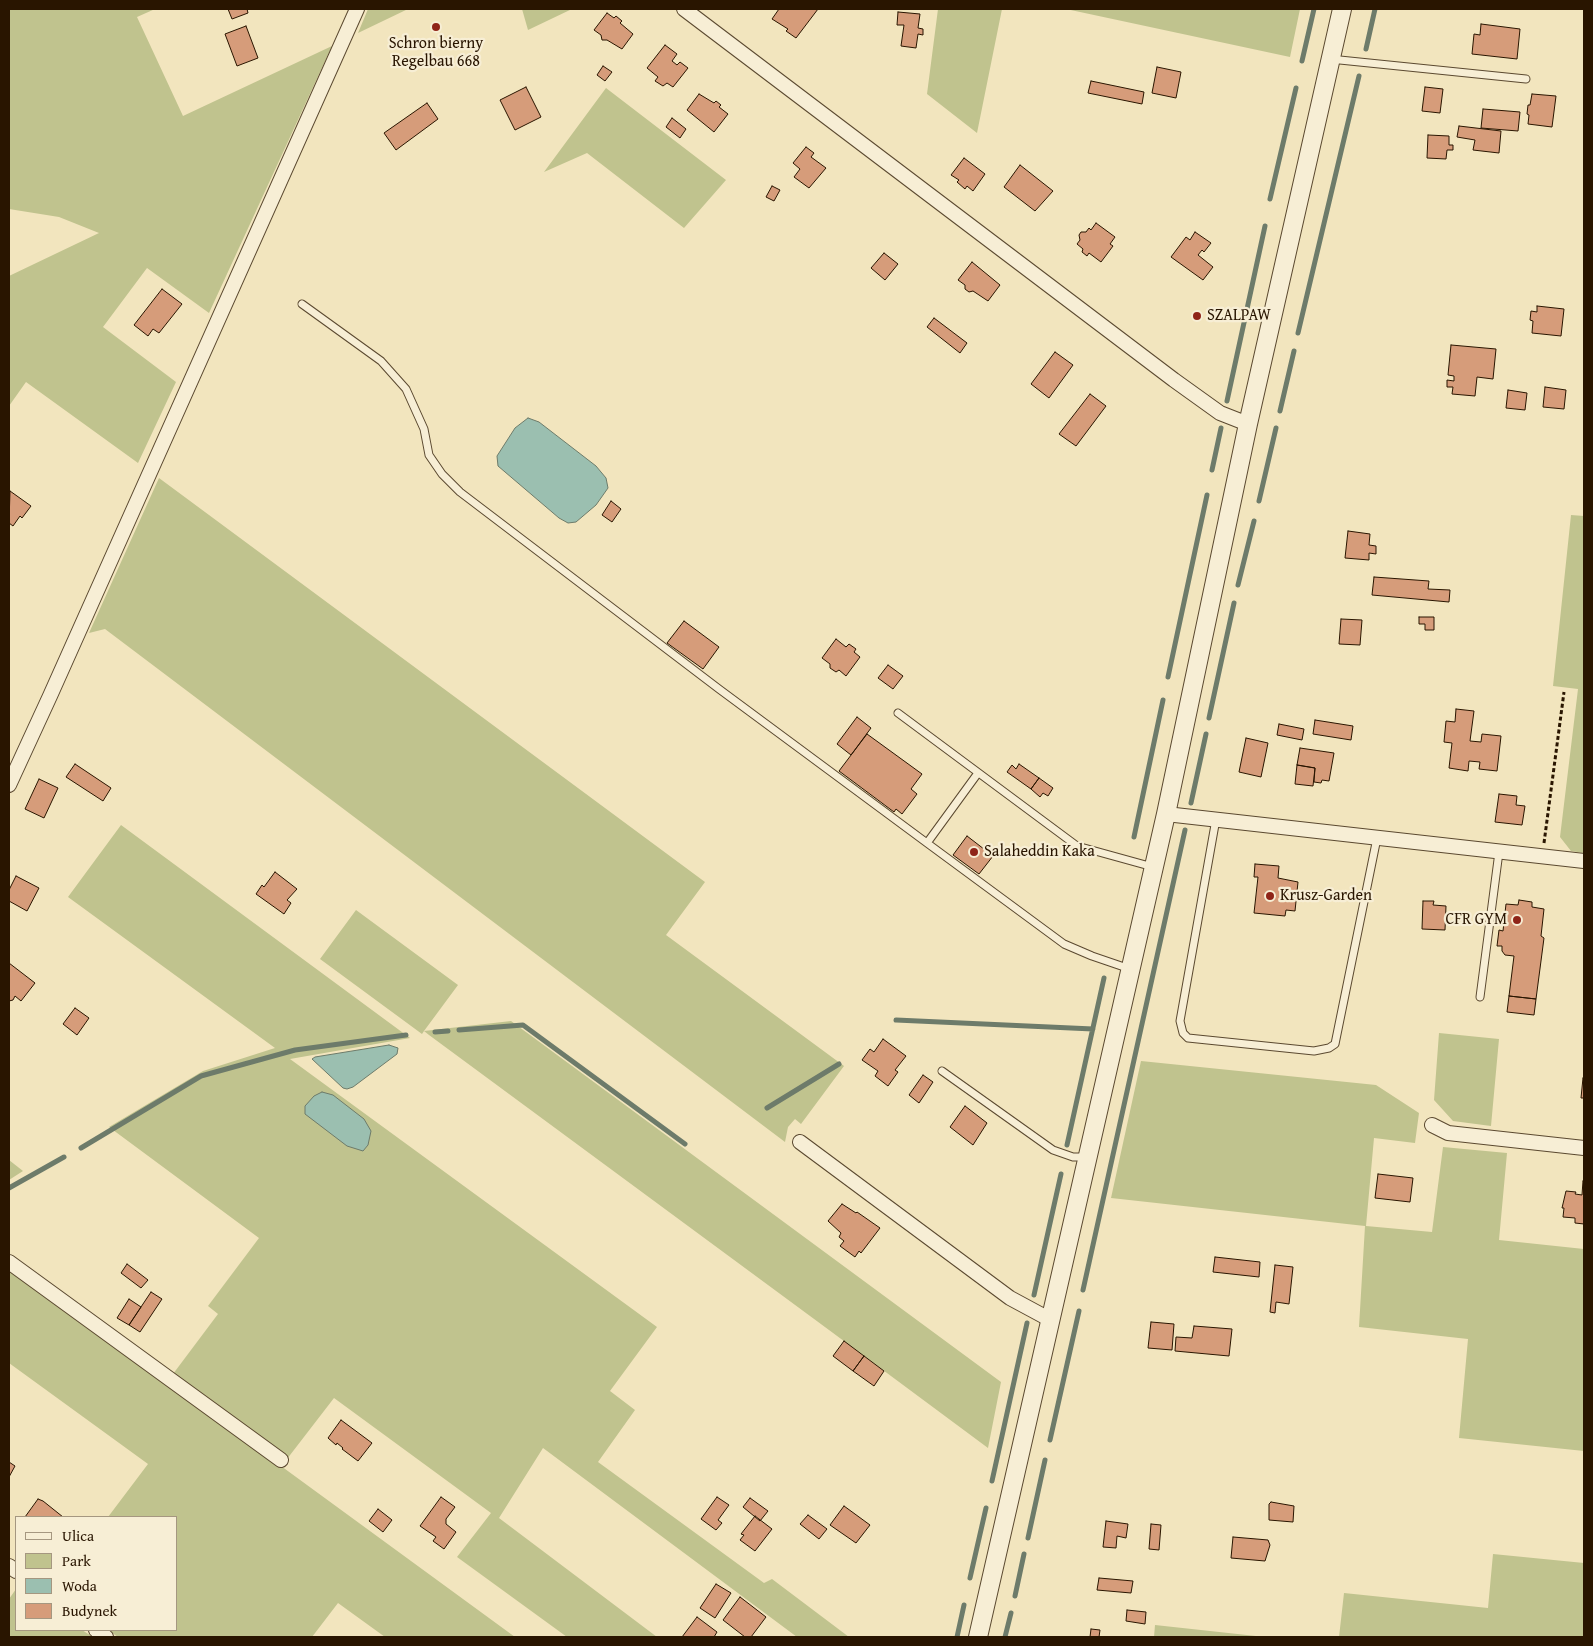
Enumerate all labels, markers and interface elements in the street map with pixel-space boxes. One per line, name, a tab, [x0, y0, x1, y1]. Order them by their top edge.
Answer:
marker: Schron bierny Regelbau 668	[430, 21, 442, 33]
place label: Schron bierny Regelbau 668	[389, 34, 483, 72]
place label: SZALPAW	[1207, 306, 1271, 326]
marker: SZALPAW	[1191, 310, 1203, 322]
place label: Salaheddin Kaka	[984, 842, 1095, 862]
marker: Salaheddin Kaka	[968, 846, 980, 858]
place label: Krusz-Garden	[1280, 886, 1372, 906]
marker: Krusz-Garden	[1264, 890, 1276, 902]
place label: CFR GYM	[1446, 910, 1507, 930]
marker: CFR GYM	[1511, 914, 1523, 926]
legend	[15, 1516, 178, 1631]
text: Ulica	[62, 1525, 94, 1546]
text: Park	[62, 1550, 91, 1571]
text: Woda	[62, 1575, 97, 1596]
text: Budynek	[62, 1600, 117, 1621]

